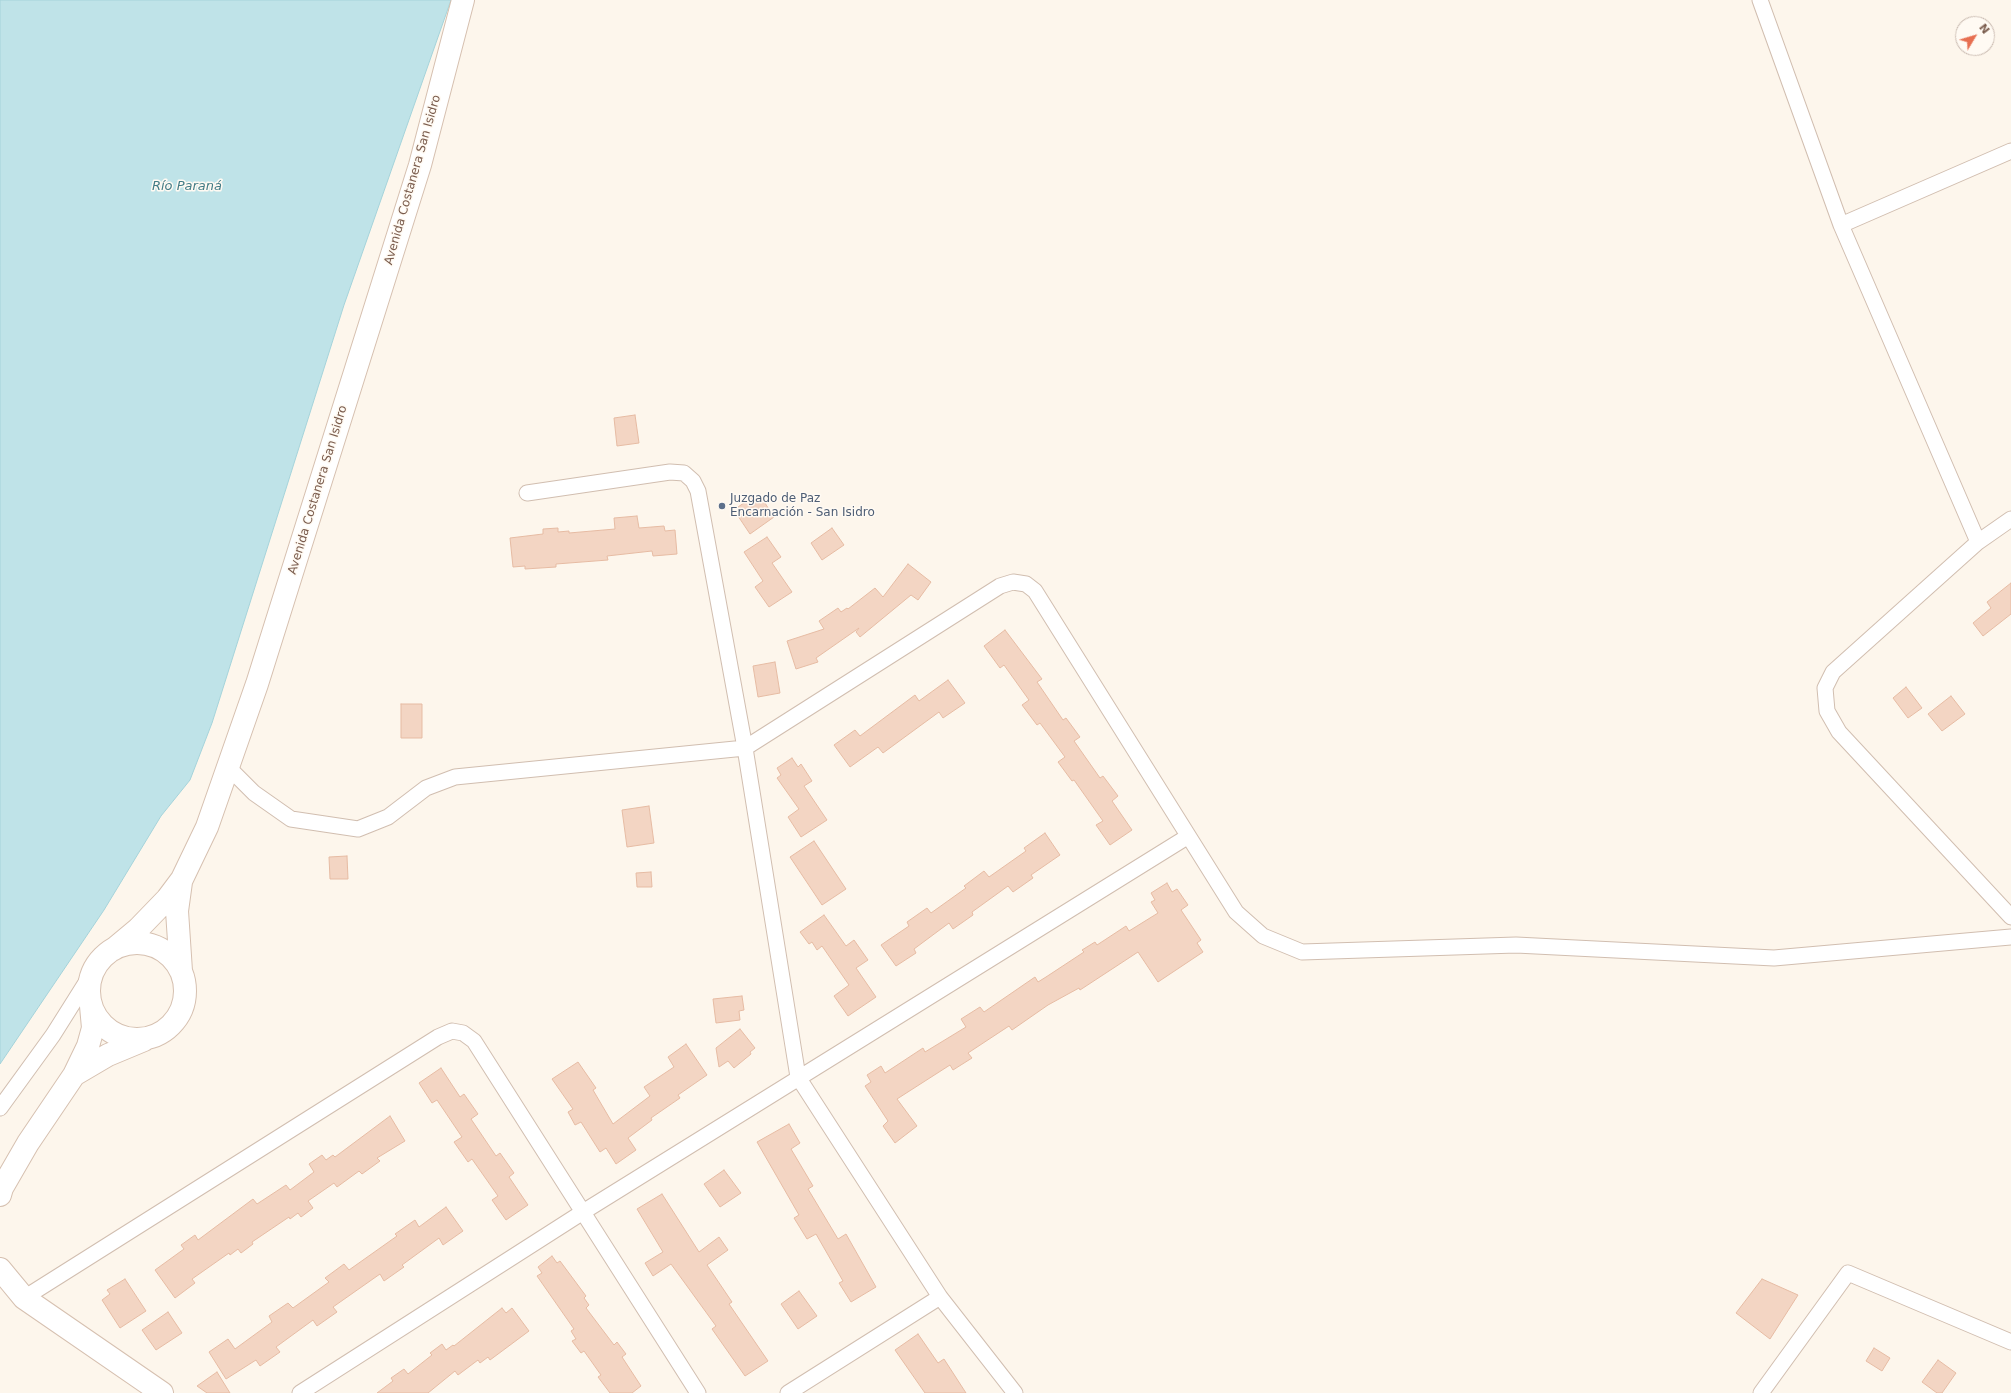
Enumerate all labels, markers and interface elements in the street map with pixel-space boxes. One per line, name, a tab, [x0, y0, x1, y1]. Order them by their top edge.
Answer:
north arrow	[1955, 16, 1995, 56]
text: N	[1976, 21, 1992, 37]
street label: Avenida Costanera San Isidro	[382, 93, 444, 267]
water label: Río Paraná	[152, 179, 222, 195]
street label: Avenida Costanera San Isidro	[285, 404, 351, 576]
place label: Juzgado de Paz Encarnación - San Isidro	[730, 492, 875, 520]
marker: Juzgado de Paz Encarnación - San Isidro	[717, 501, 727, 511]

